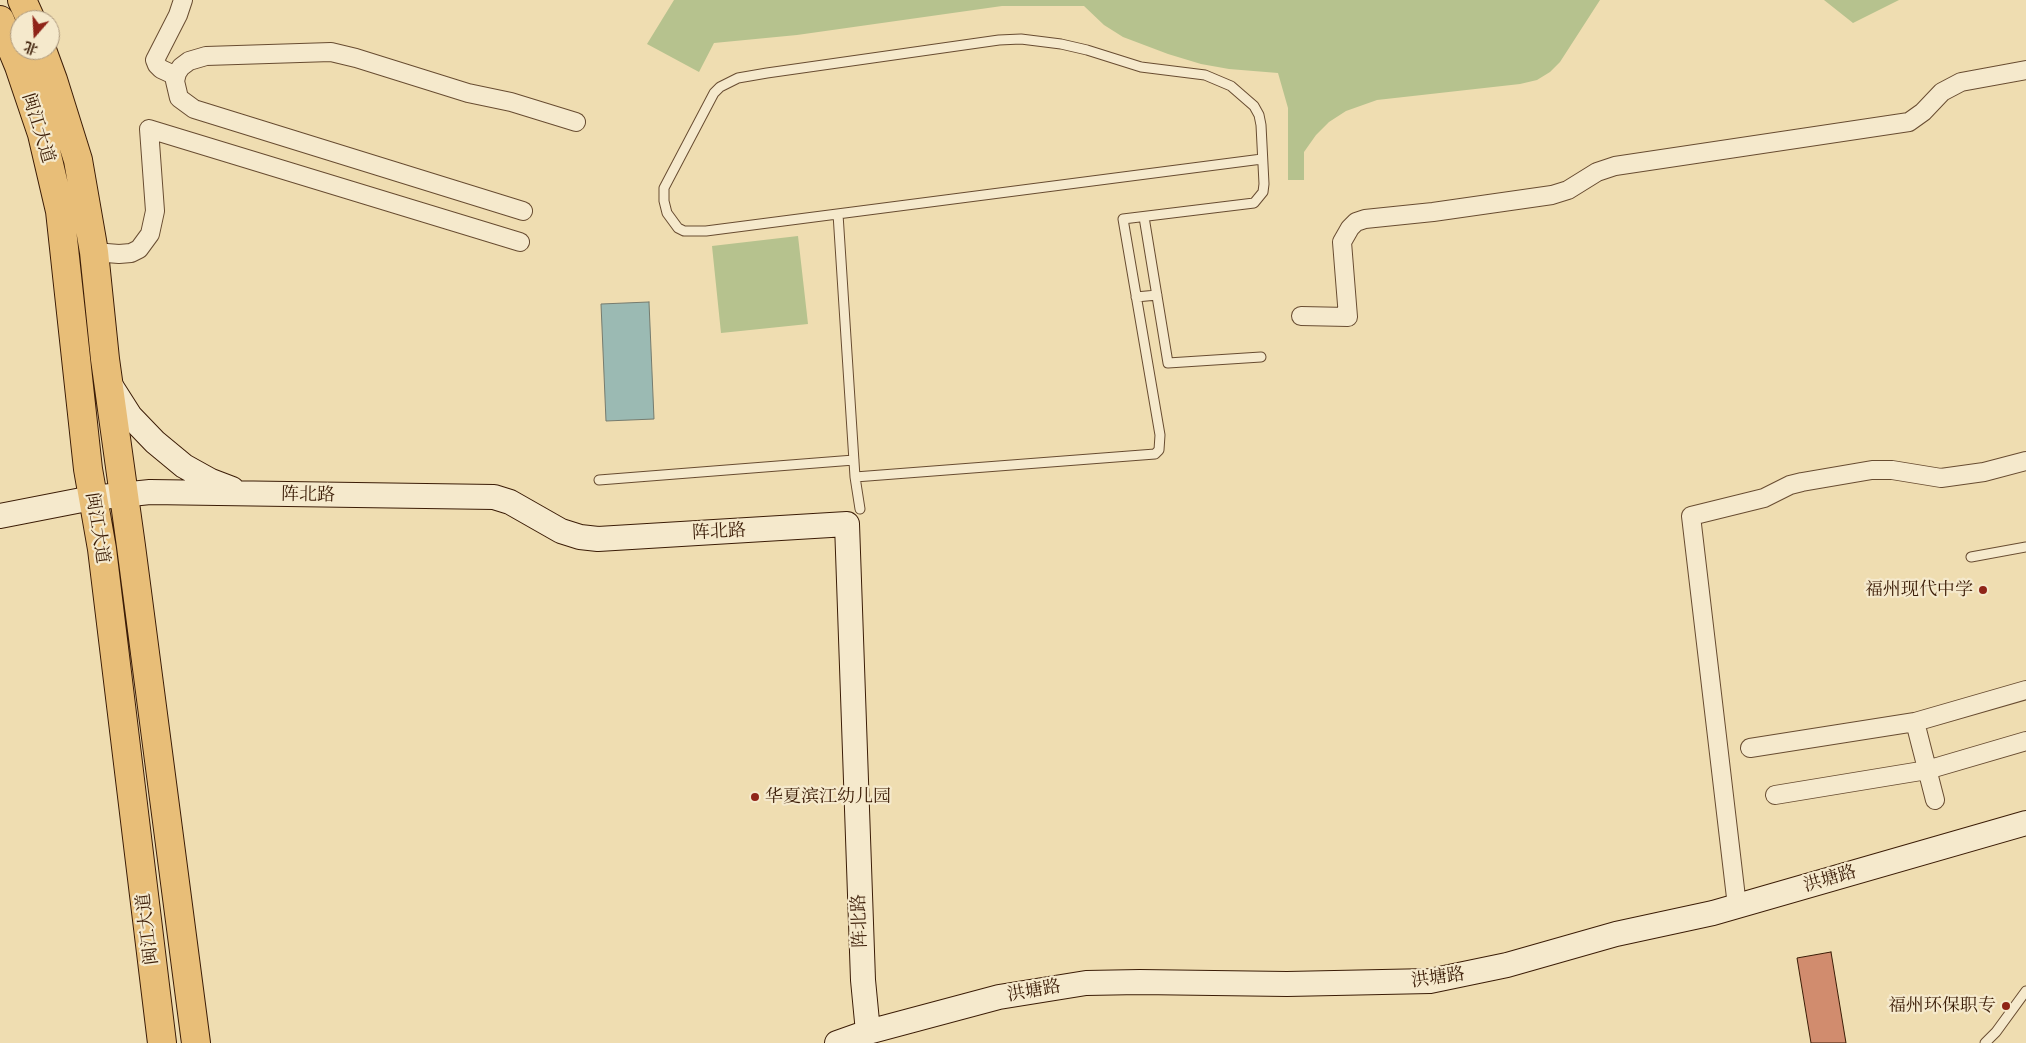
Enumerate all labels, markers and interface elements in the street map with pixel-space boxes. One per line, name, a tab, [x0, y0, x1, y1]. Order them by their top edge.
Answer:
north arrow	[10, 10, 60, 60]
text: 北	[21, 37, 40, 59]
street label: 闽江大道	[17, 90, 59, 166]
street label: 阵北路	[281, 484, 335, 506]
street label: 闽江大道	[81, 491, 113, 565]
street label: 阵北路	[691, 520, 747, 544]
place label: 福州现代中学	[1865, 579, 1973, 601]
marker: 福州现代中学	[1977, 584, 1989, 596]
place label: 华夏滨江幼儿园	[765, 786, 891, 808]
marker: 华夏滨江幼儿园	[749, 791, 761, 803]
street label: 洪塘路	[1801, 861, 1859, 897]
street label: 闽江大道	[133, 892, 163, 966]
street label: 阵北路	[848, 894, 872, 948]
street label: 洪塘路	[1410, 964, 1466, 992]
street label: 洪塘路	[1006, 976, 1062, 1006]
place label: 福州环保职专	[1888, 995, 1996, 1017]
marker: 福州环保职专	[2000, 1000, 2012, 1012]

